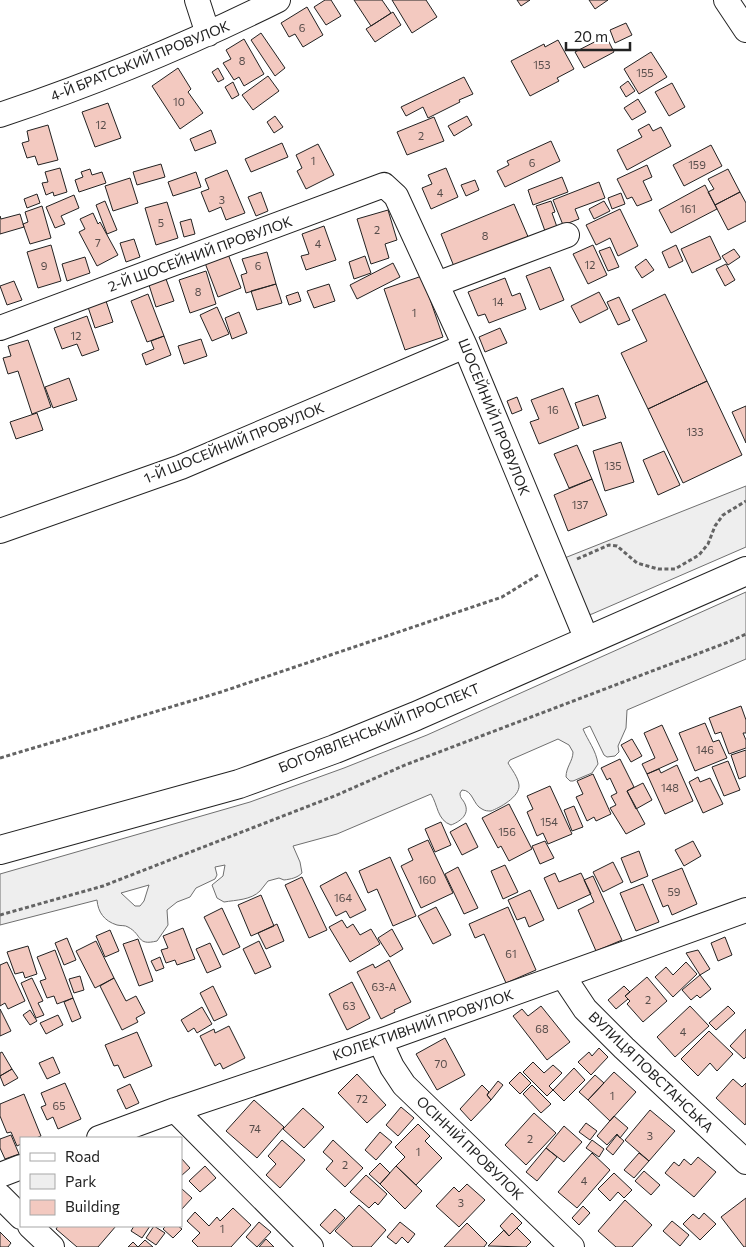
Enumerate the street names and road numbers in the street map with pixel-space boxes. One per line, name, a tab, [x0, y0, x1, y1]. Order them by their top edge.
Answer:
street label: 4-Й БРАТСЬКИЙ ПРОВУЛОК	[48, 17, 232, 104]
street label: 2-Й ШОСЕЙНИЙ ПРОВУЛОК	[105, 212, 294, 295]
street label: ШОСЕЙНИЙ ПРОВУЛОК	[455, 336, 534, 498]
street label: 1-Й ШОСЕЙНИЙ ПРОВУЛОК	[141, 399, 326, 487]
street label: БОГОЯВЛЕНСЬКИЙ ПРОСПЕКТ	[276, 679, 482, 776]
street label: КОЛЕКТИВНИЙ ПРОВУЛОК	[330, 986, 516, 1064]
street label: ВУЛИЦЯ ПОВСТАНСЬКА	[585, 1008, 717, 1136]
street label: ОСІННІЙ ПРОВУЛОК	[413, 1092, 527, 1203]

